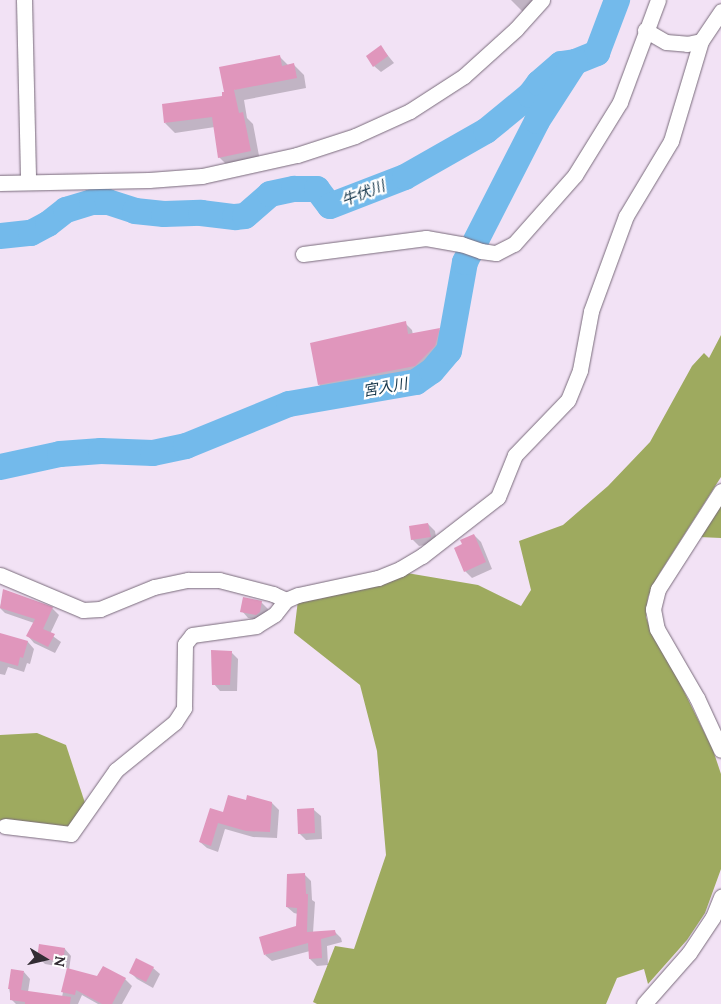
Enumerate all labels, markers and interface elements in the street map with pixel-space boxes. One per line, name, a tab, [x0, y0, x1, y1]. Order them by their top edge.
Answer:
water label: 牛伏川	[339, 177, 387, 209]
water label: 宮入川	[361, 374, 409, 400]
north arrow	[20, 934, 70, 984]
text: N	[50, 955, 70, 968]

